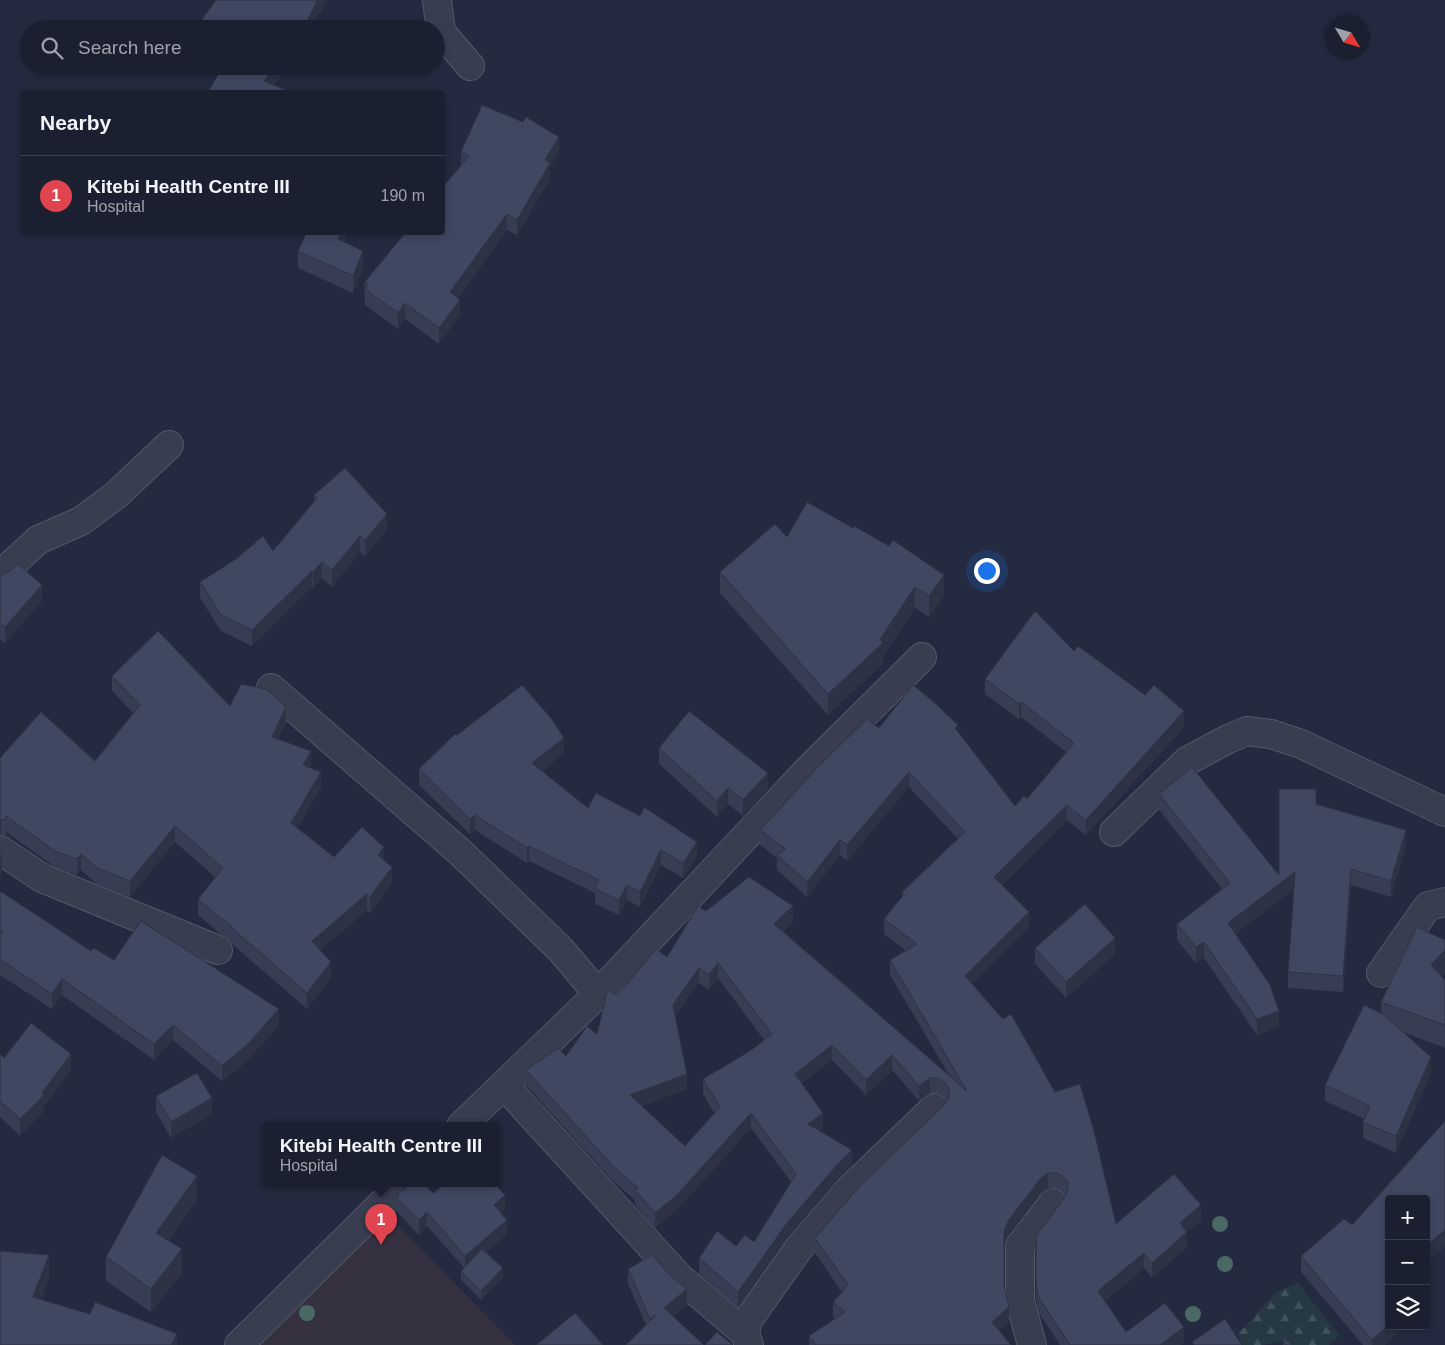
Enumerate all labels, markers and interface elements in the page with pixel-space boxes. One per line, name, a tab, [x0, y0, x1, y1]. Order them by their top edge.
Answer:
north arrow	[1325, 15, 1370, 60]
search box	[20, 20, 445, 75]
icon: search	[38, 34, 66, 62]
text: Search here	[78, 37, 182, 58]
text: Nearby	[40, 111, 111, 134]
text: Kitebi Health Centre III	[87, 176, 290, 197]
text: 1	[52, 187, 60, 204]
text: 190 m	[381, 187, 425, 204]
text: Hospital	[87, 198, 145, 215]
your location	[974, 558, 1000, 584]
popup	[262, 1122, 500, 1187]
text: Kitebi Health Centre III	[280, 1135, 482, 1156]
text: Hospital	[280, 1157, 337, 1174]
map controls	[1385, 1195, 1430, 1330]
button: +	[1385, 1195, 1430, 1240]
pin: 1	[365, 1204, 397, 1245]
button: −	[1385, 1240, 1430, 1285]
button: layers	[1385, 1285, 1430, 1330]

